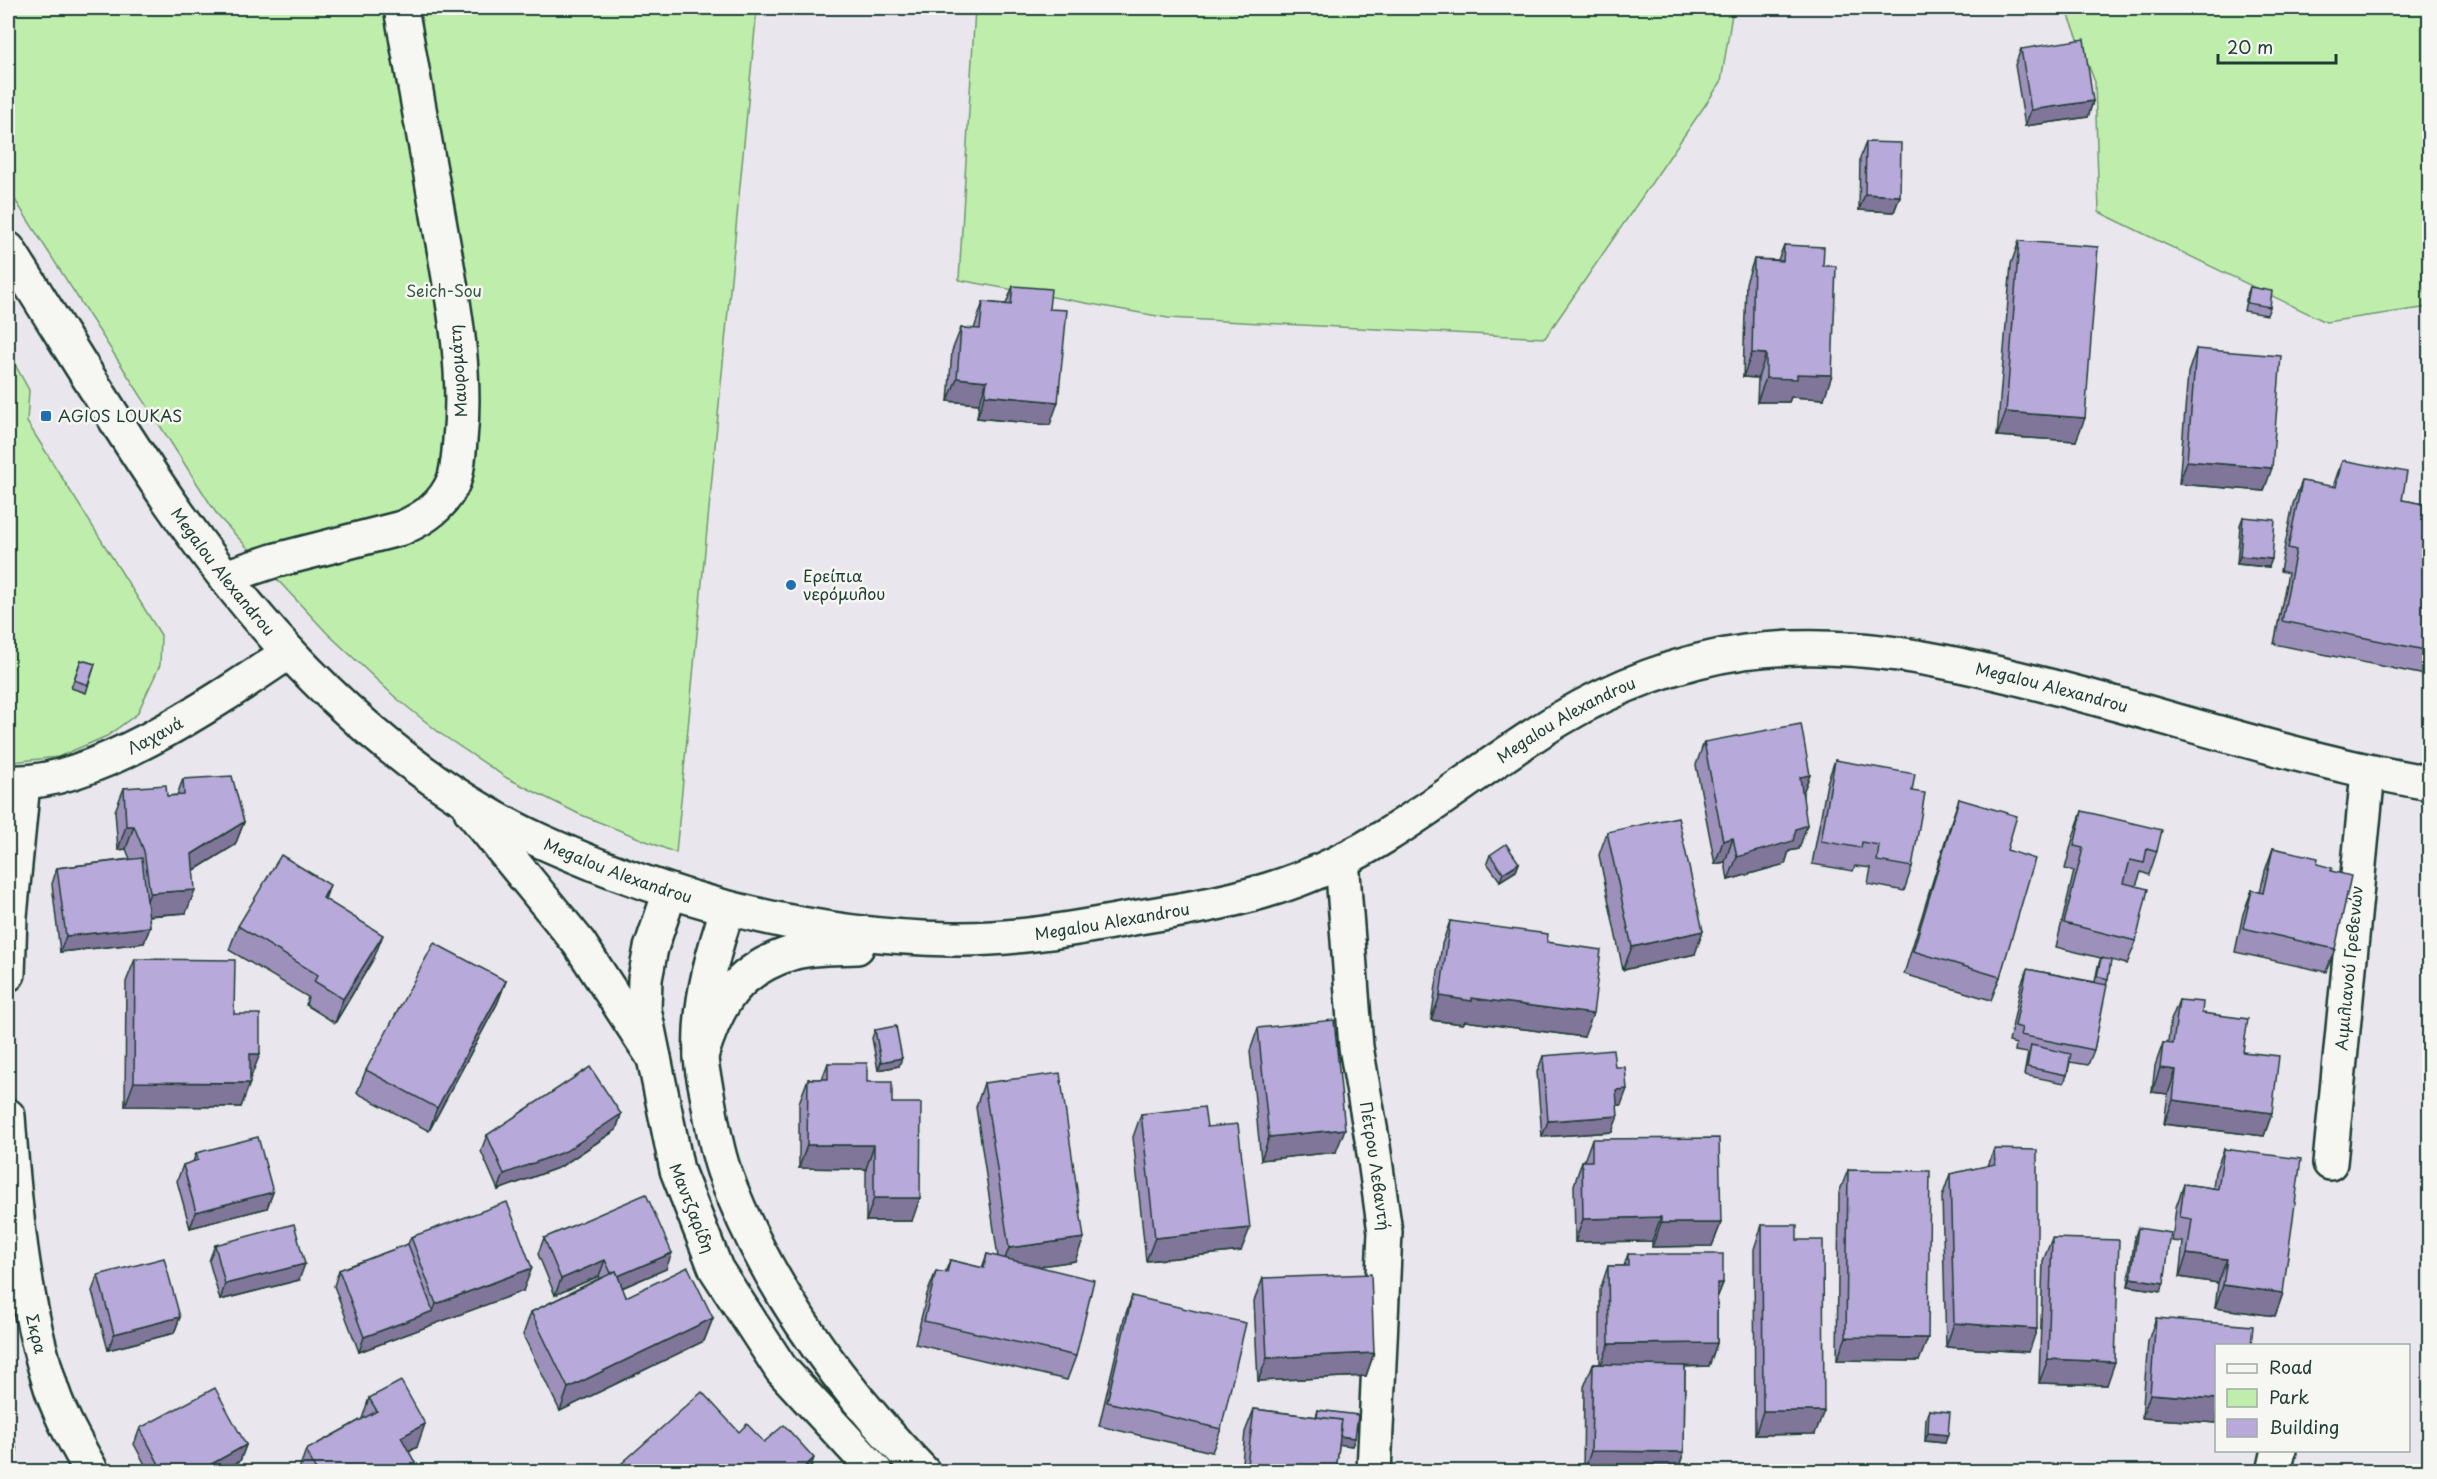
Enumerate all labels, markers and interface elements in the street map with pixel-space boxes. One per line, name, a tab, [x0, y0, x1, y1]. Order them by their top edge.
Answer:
scale bar	[2218, 27, 2336, 65]
text: 20 m	[2227, 33, 2273, 60]
park label: Seich-Sou	[406, 278, 482, 302]
street label: Μαυρομάτη	[442, 324, 472, 418]
place label: AGIOS LOUKAS	[58, 403, 182, 427]
marker: AGIOS LOUKAS	[39, 409, 53, 423]
street label: Megalou Alexandrou	[166, 502, 281, 640]
place label: Ερείπια νερόμυλου	[803, 563, 885, 605]
marker: Ερείπια νερόμυλου	[784, 578, 798, 592]
street label: Megalou Alexandrou	[1973, 656, 2131, 718]
street label: Megalou Alexandrou	[1491, 670, 1639, 768]
street label: Λαχανά	[123, 710, 187, 760]
street label: Megalou Alexandrou	[541, 831, 696, 908]
street label: Αιμιλιανού Γρεβενών	[2328, 884, 2368, 1051]
street label: Megalou Alexandrou	[1033, 896, 1191, 945]
street label: Πέτρου Λεβαντή	[1355, 1100, 1398, 1232]
street label: Μαντζαρίδη	[664, 1159, 721, 1256]
street label: Σκρα	[21, 1312, 54, 1357]
legend	[2215, 1344, 2410, 1452]
text: Road	[2269, 1353, 2313, 1380]
text: Park	[2269, 1383, 2309, 1410]
text: Building	[2269, 1413, 2339, 1440]

